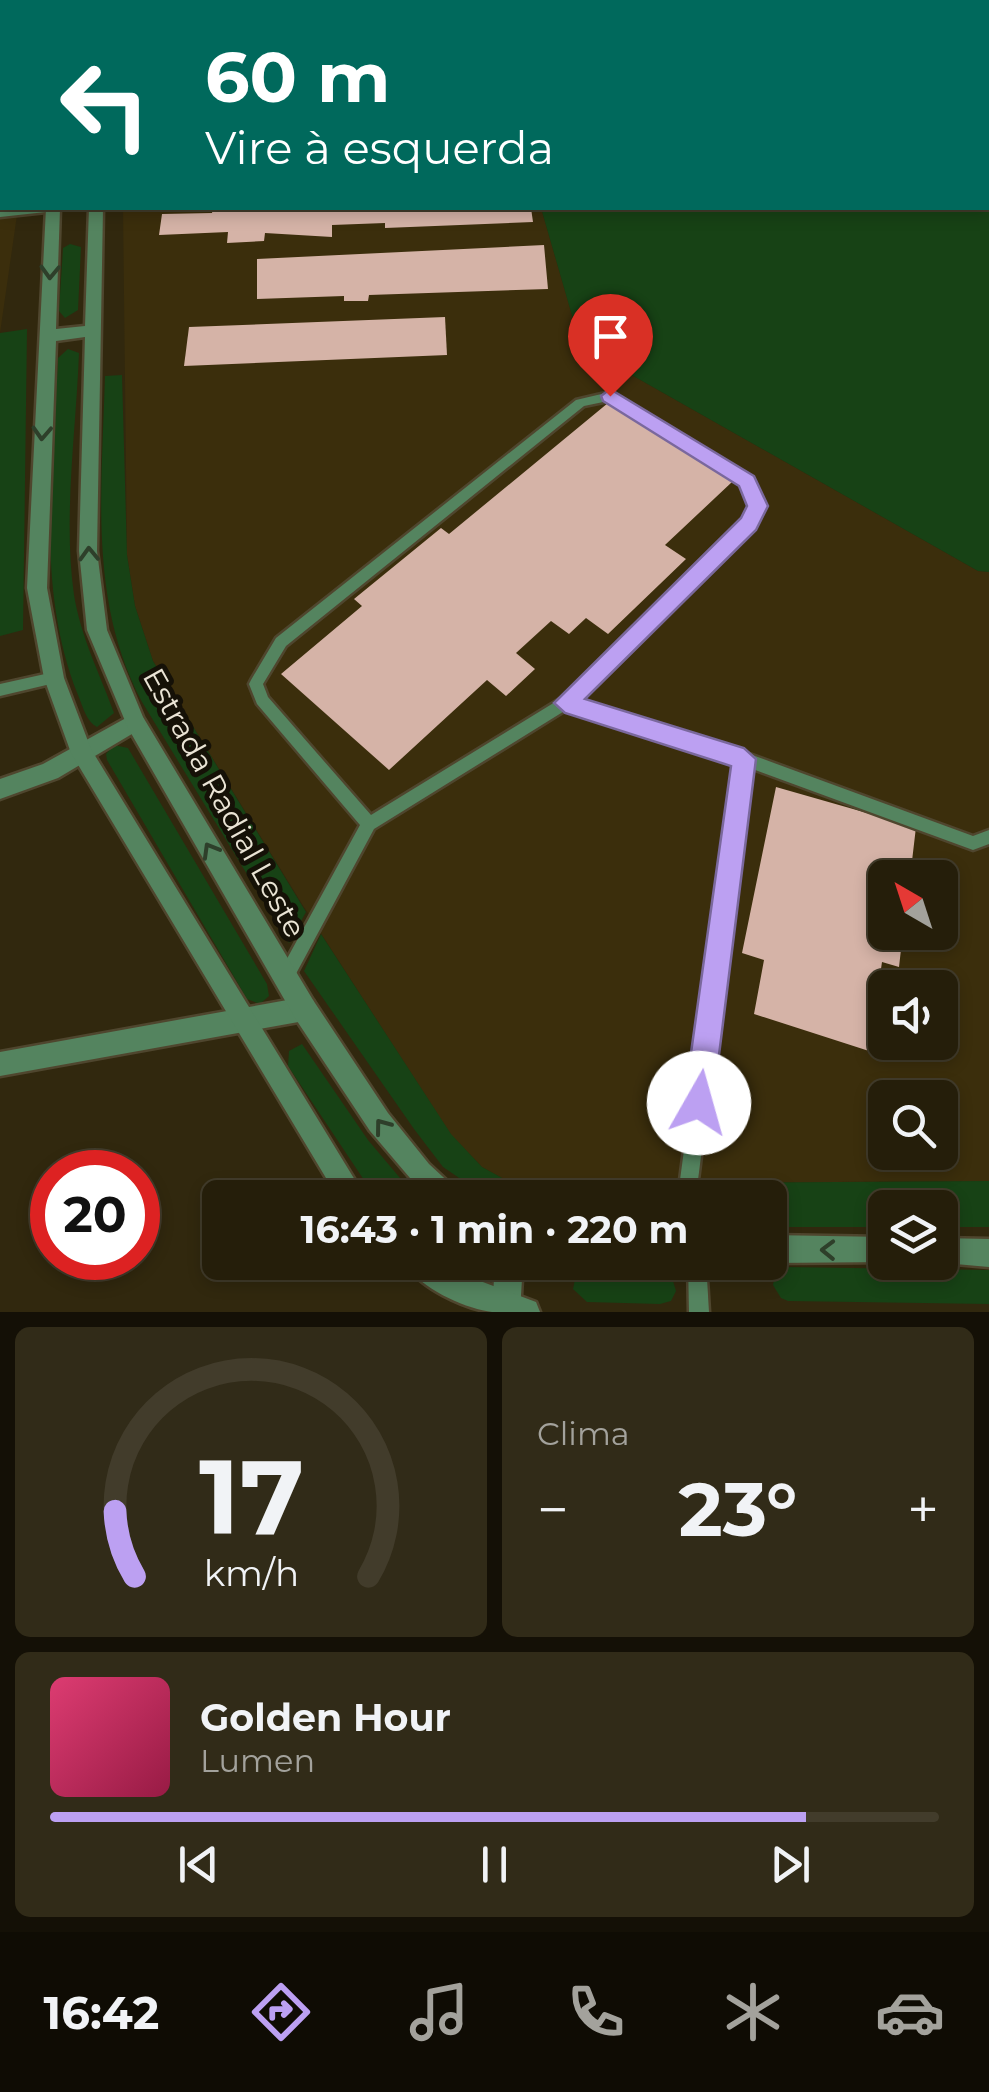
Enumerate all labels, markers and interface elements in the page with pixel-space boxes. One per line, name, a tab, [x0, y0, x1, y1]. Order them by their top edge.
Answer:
text: 60 m	[205, 34, 390, 120]
icon: left	[40, 40, 170, 170]
text: Vire à esquerda	[205, 120, 554, 175]
one-way arrow	[40, 264, 61, 280]
pin	[568, 294, 653, 397]
icon: arrive	[583, 309, 638, 364]
one-way arrow	[32, 426, 53, 442]
one-way arrow	[78, 545, 99, 561]
street label: Estrada Radial Leste	[135, 662, 314, 944]
one-way arrow	[203, 843, 222, 861]
north arrow	[868, 860, 958, 950]
map controls	[868, 860, 958, 1280]
button: sound	[868, 970, 958, 1060]
position arrow	[647, 1051, 751, 1155]
button: search	[868, 1080, 958, 1170]
one-way arrow	[377, 1119, 394, 1137]
speed limit sign: 20	[30, 1150, 160, 1280]
button: layers	[868, 1190, 958, 1280]
text: 16:43 · 1 min · 220 m	[301, 1206, 688, 1253]
one-way arrow	[819, 1239, 834, 1261]
text: Clima	[537, 1414, 630, 1453]
text: 17	[198, 1433, 304, 1560]
text: 23°	[679, 1463, 797, 1555]
text: −	[537, 1476, 569, 1543]
text: +	[907, 1476, 939, 1543]
text: km/h	[203, 1551, 299, 1595]
text: Golden Hour	[200, 1694, 451, 1741]
text: Lumen	[200, 1741, 315, 1780]
icon: previous	[171, 1837, 226, 1892]
icon: pause	[467, 1837, 522, 1892]
icon: next	[763, 1837, 818, 1892]
icon: directions	[246, 1977, 316, 2047]
icon: music	[404, 1977, 474, 2047]
icon: phone	[561, 1977, 631, 2047]
icon: climate	[718, 1977, 788, 2047]
icon: car	[875, 1977, 945, 2047]
text: 16:42	[44, 1985, 159, 2040]

